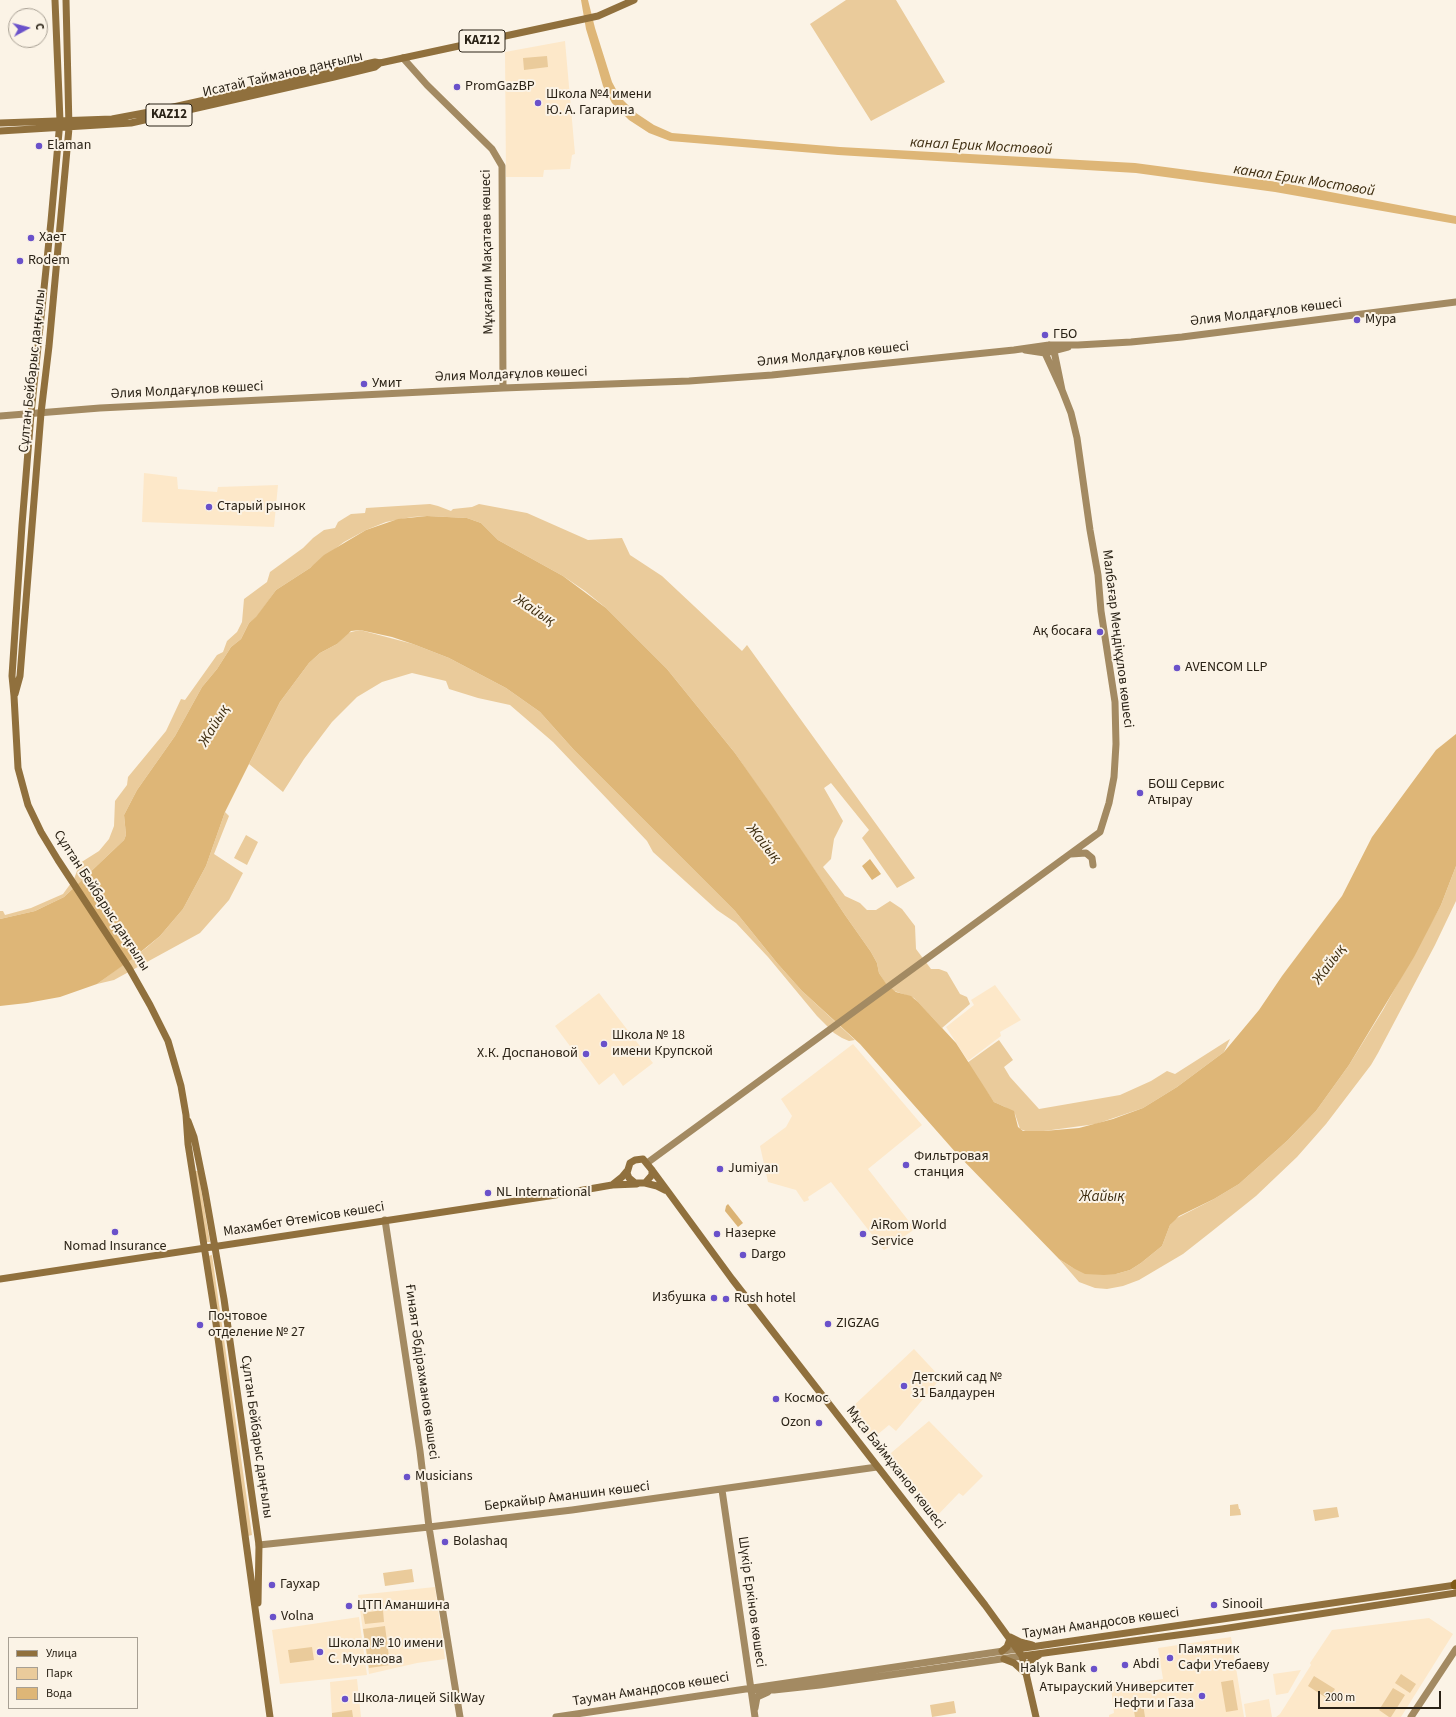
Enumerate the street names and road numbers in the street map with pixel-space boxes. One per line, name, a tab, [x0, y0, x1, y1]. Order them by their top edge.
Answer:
road number: KAZ12	[459, 30, 505, 52]
street label: Исатай Тайманов даңғылы	[201, 48, 365, 102]
road number: KAZ12	[146, 104, 192, 126]
street label: Мұқағали Мақатаев көшесі	[478, 169, 498, 335]
street label: Сұлтан Бейбарыс даңғылы	[16, 288, 50, 454]
street label: Әлия Молдағұлов көшесі	[1189, 295, 1343, 331]
street label: Әлия Молдағұлов көшесі	[756, 339, 910, 371]
street label: Әлия Молдағұлов көшесі	[434, 364, 588, 386]
street label: Әлия Молдағұлов көшесі	[110, 379, 264, 403]
street label: Малбағар Меңдіқұлов көшесі	[1098, 549, 1136, 729]
street label: Сұлтан Бейбарыс даңғылы	[49, 827, 153, 975]
street label: Махамбет Өтемісов көшесі	[222, 1199, 386, 1241]
street label: Ғинаят Әбдірахманов көшесі	[400, 1283, 442, 1461]
street label: Сұлтан Бейбарыс даңғылы	[236, 1354, 276, 1520]
street label: Мұса Баймұханов көшесі	[842, 1403, 948, 1533]
street label: Беркайыр Аманшин көшесі	[483, 1479, 651, 1515]
street label: Шүкір Еркінов көшесі	[733, 1535, 769, 1669]
street label: Тауман Амандосов көшесі	[1021, 1605, 1181, 1643]
street label: Тауман Амандосов көшесі	[572, 1669, 730, 1711]

